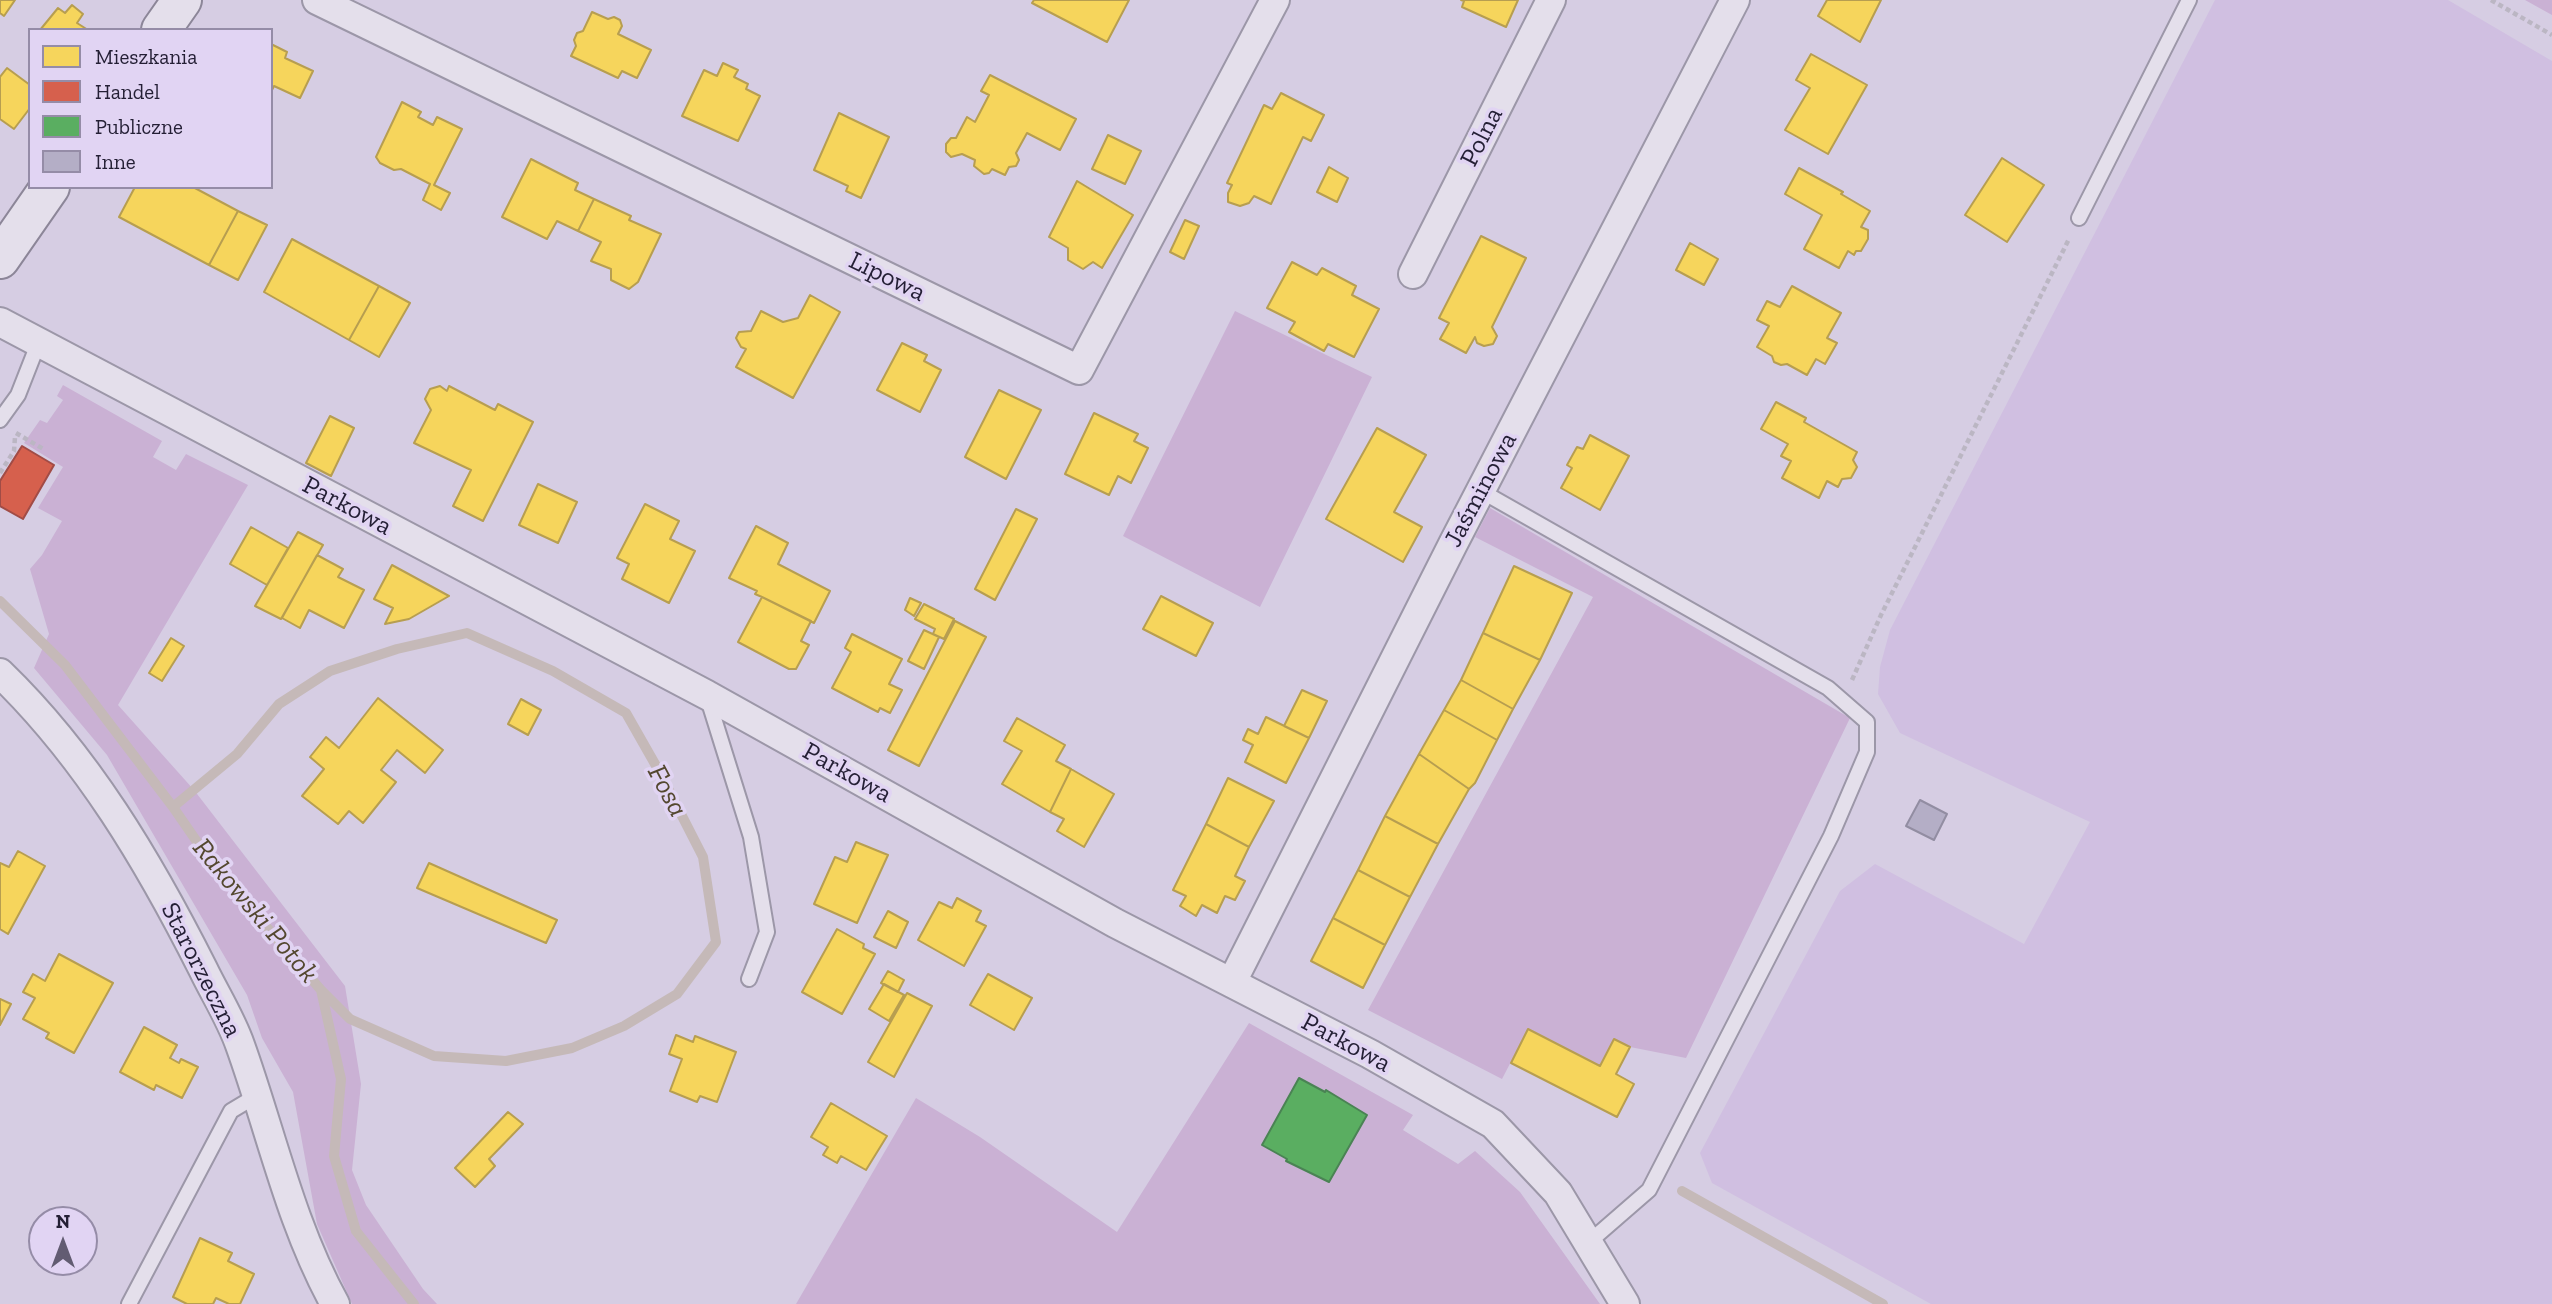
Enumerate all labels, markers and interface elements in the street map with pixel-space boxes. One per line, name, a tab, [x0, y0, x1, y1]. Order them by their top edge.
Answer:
legend	[28, 28, 273, 189]
text: Mieszkania	[95, 44, 197, 69]
text: Handel	[95, 79, 160, 104]
street label: Polna	[1454, 102, 1510, 172]
text: Publiczne	[95, 114, 183, 139]
text: Inne	[95, 149, 136, 174]
street label: Lipowa	[844, 245, 930, 309]
street label: Jaśminowa	[1438, 427, 1524, 553]
street label: Parkowa	[297, 470, 397, 542]
street label: Parkowa	[797, 736, 897, 810]
water label: Fosa	[639, 759, 695, 823]
water label: Rakowski Potok	[185, 832, 325, 990]
street label: Starorzeczna	[154, 897, 248, 1043]
street label: Parkowa	[1296, 1007, 1396, 1079]
north arrow	[28, 1206, 98, 1276]
text: N	[56, 1210, 70, 1233]

